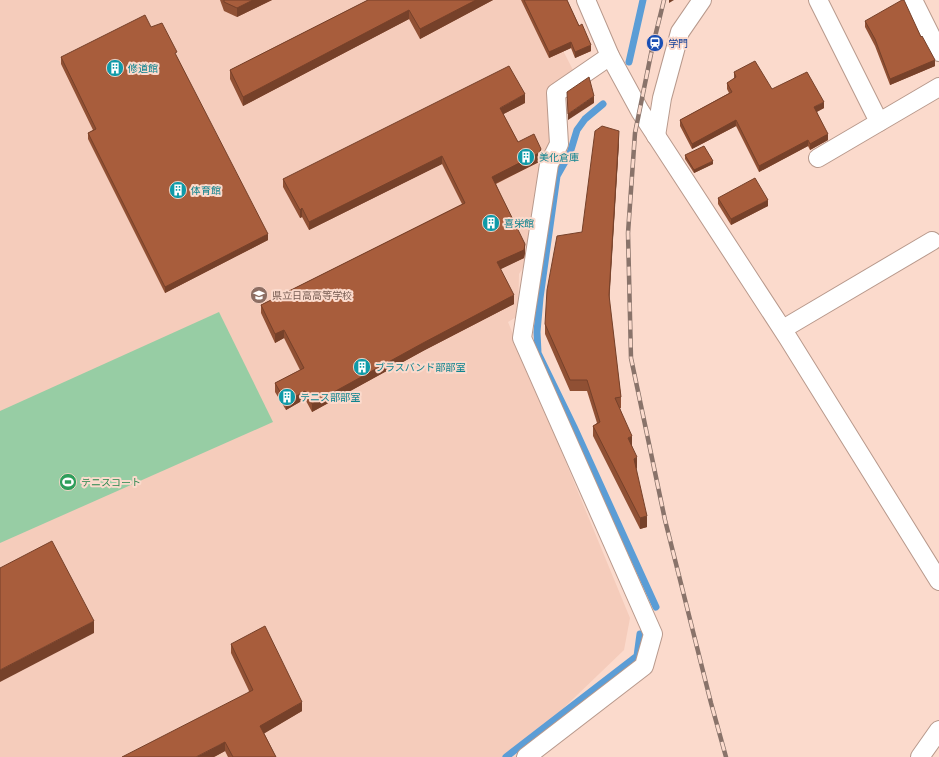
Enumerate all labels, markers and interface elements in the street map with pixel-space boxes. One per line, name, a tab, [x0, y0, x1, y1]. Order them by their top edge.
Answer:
station icon: 学門	[645, 33, 665, 53]
place label: 学門	[668, 38, 688, 49]
building icon: 修道館	[105, 58, 125, 78]
place label: 修道館	[127, 63, 158, 74]
building icon: 美化倉庫	[516, 147, 536, 167]
place label: 美化倉庫	[539, 152, 579, 163]
building icon: 体育館	[168, 180, 188, 200]
place label: 体育館	[191, 185, 221, 196]
building icon: 喜栄館	[481, 213, 501, 233]
place label: 喜栄館	[504, 218, 534, 229]
school or university icon: 県立日高高等学校	[249, 285, 269, 305]
place label: 県立日高高等学校	[272, 290, 352, 301]
building icon: ブラスバンド部部室	[352, 357, 372, 377]
place label: ブラスバンド部部室	[375, 362, 465, 373]
building icon: テニス部部室	[277, 387, 297, 407]
place label: テニス部部室	[300, 392, 360, 403]
sports icon: テニスコート	[58, 472, 78, 492]
place label: テニスコート	[81, 477, 141, 488]

